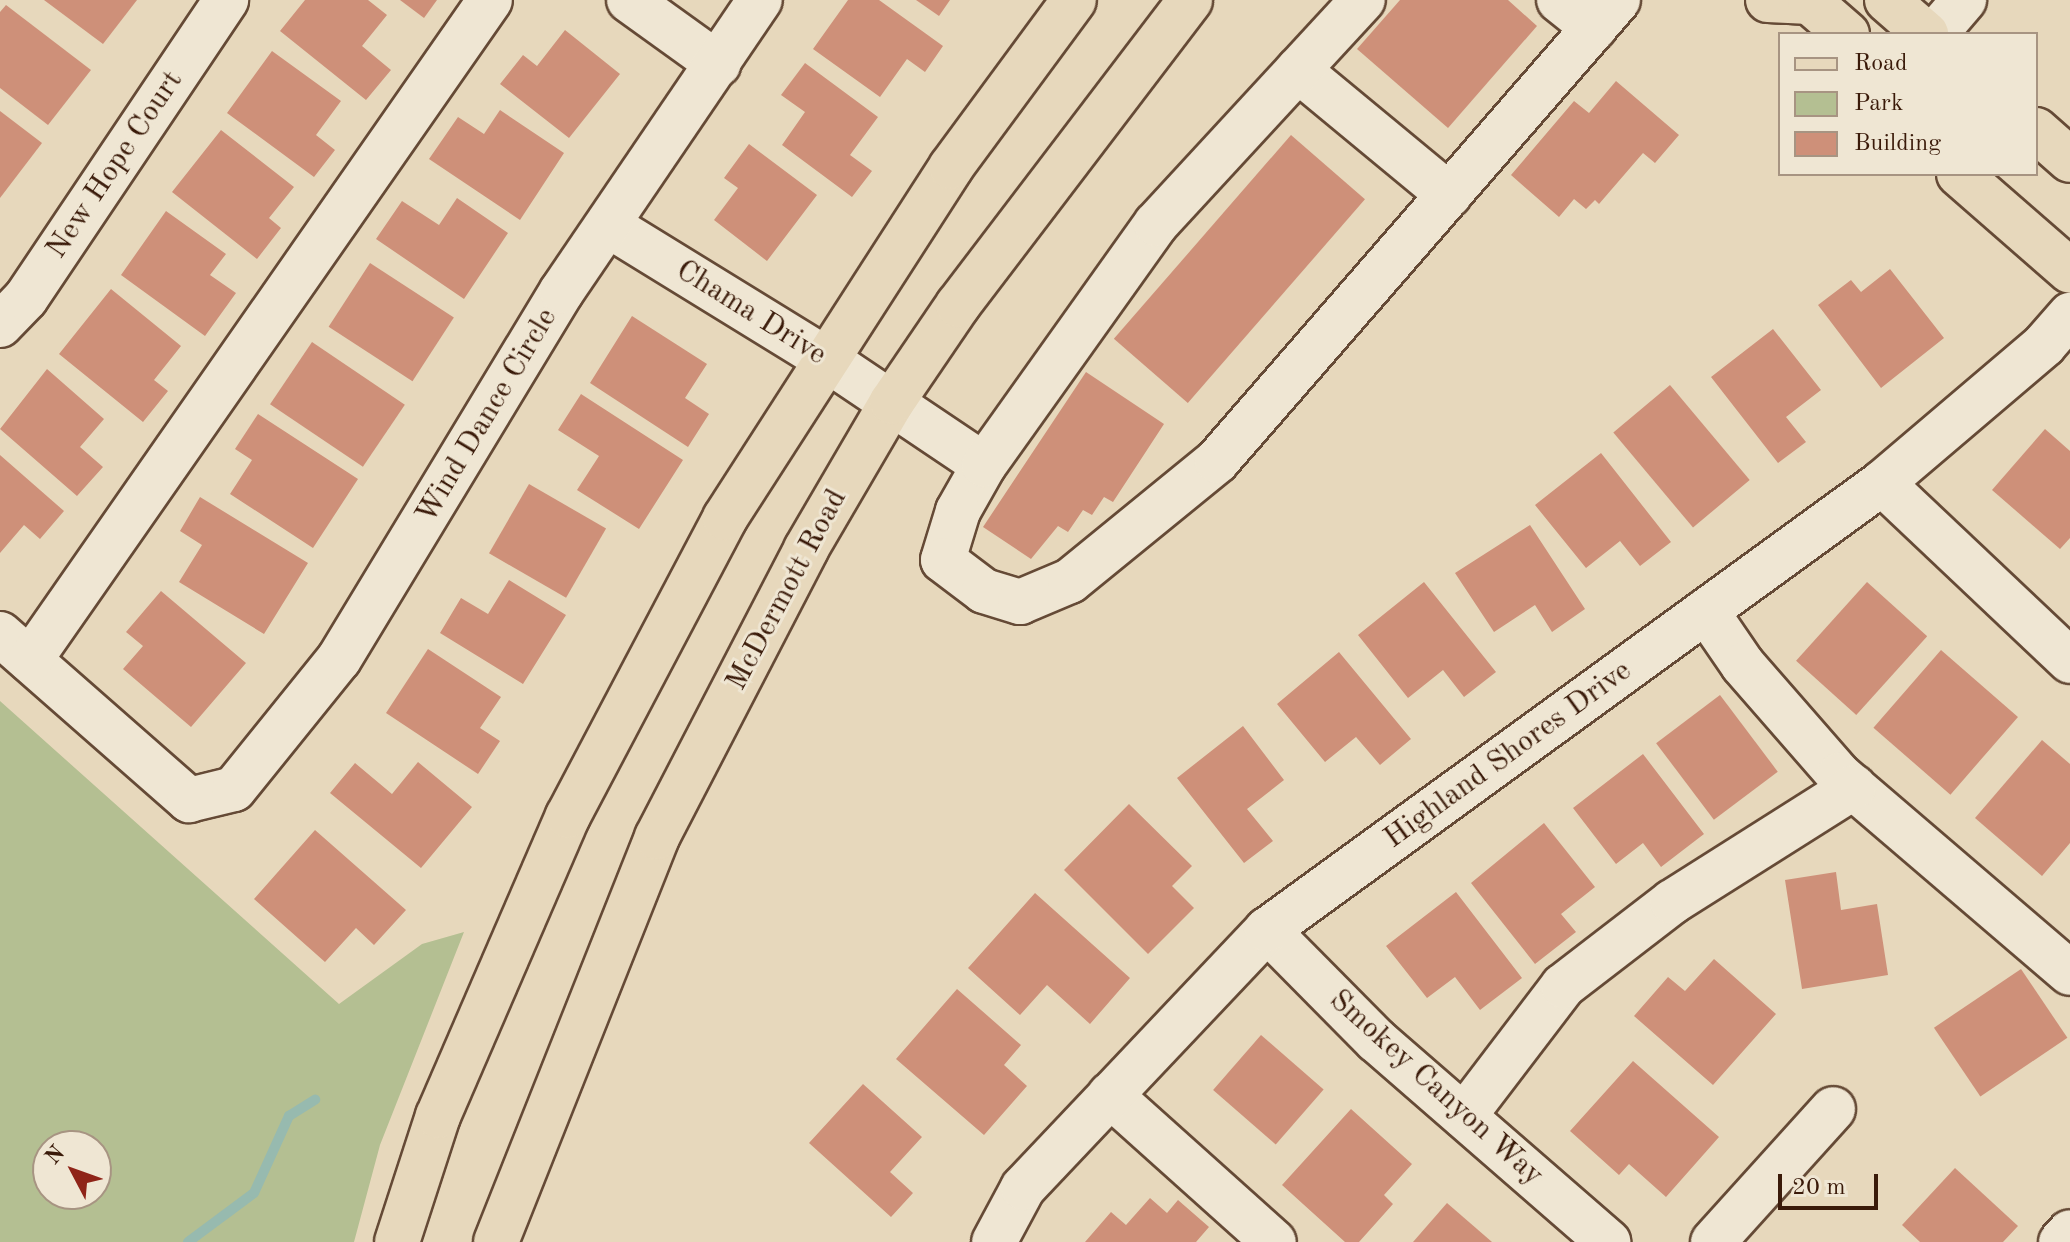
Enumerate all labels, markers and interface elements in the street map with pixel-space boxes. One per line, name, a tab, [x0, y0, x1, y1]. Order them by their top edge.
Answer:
legend	[1778, 32, 2038, 176]
text: Road	[1854, 52, 1907, 76]
street label: New Hope Court	[39, 64, 191, 266]
text: Park	[1854, 92, 1903, 116]
text: Building	[1854, 132, 1941, 156]
street label: Chama Drive	[669, 253, 833, 373]
street label: Wind Dance Circle	[409, 302, 565, 530]
street label: McDermott Road	[719, 483, 855, 697]
street label: Highland Shores Drive	[1377, 653, 1639, 857]
street label: Smokey Canyon Way	[1321, 982, 1551, 1194]
north arrow	[32, 1130, 112, 1210]
text: N	[42, 1142, 69, 1169]
scale bar	[1782, 1158, 1882, 1208]
text: 20 m	[1792, 1176, 1846, 1200]

